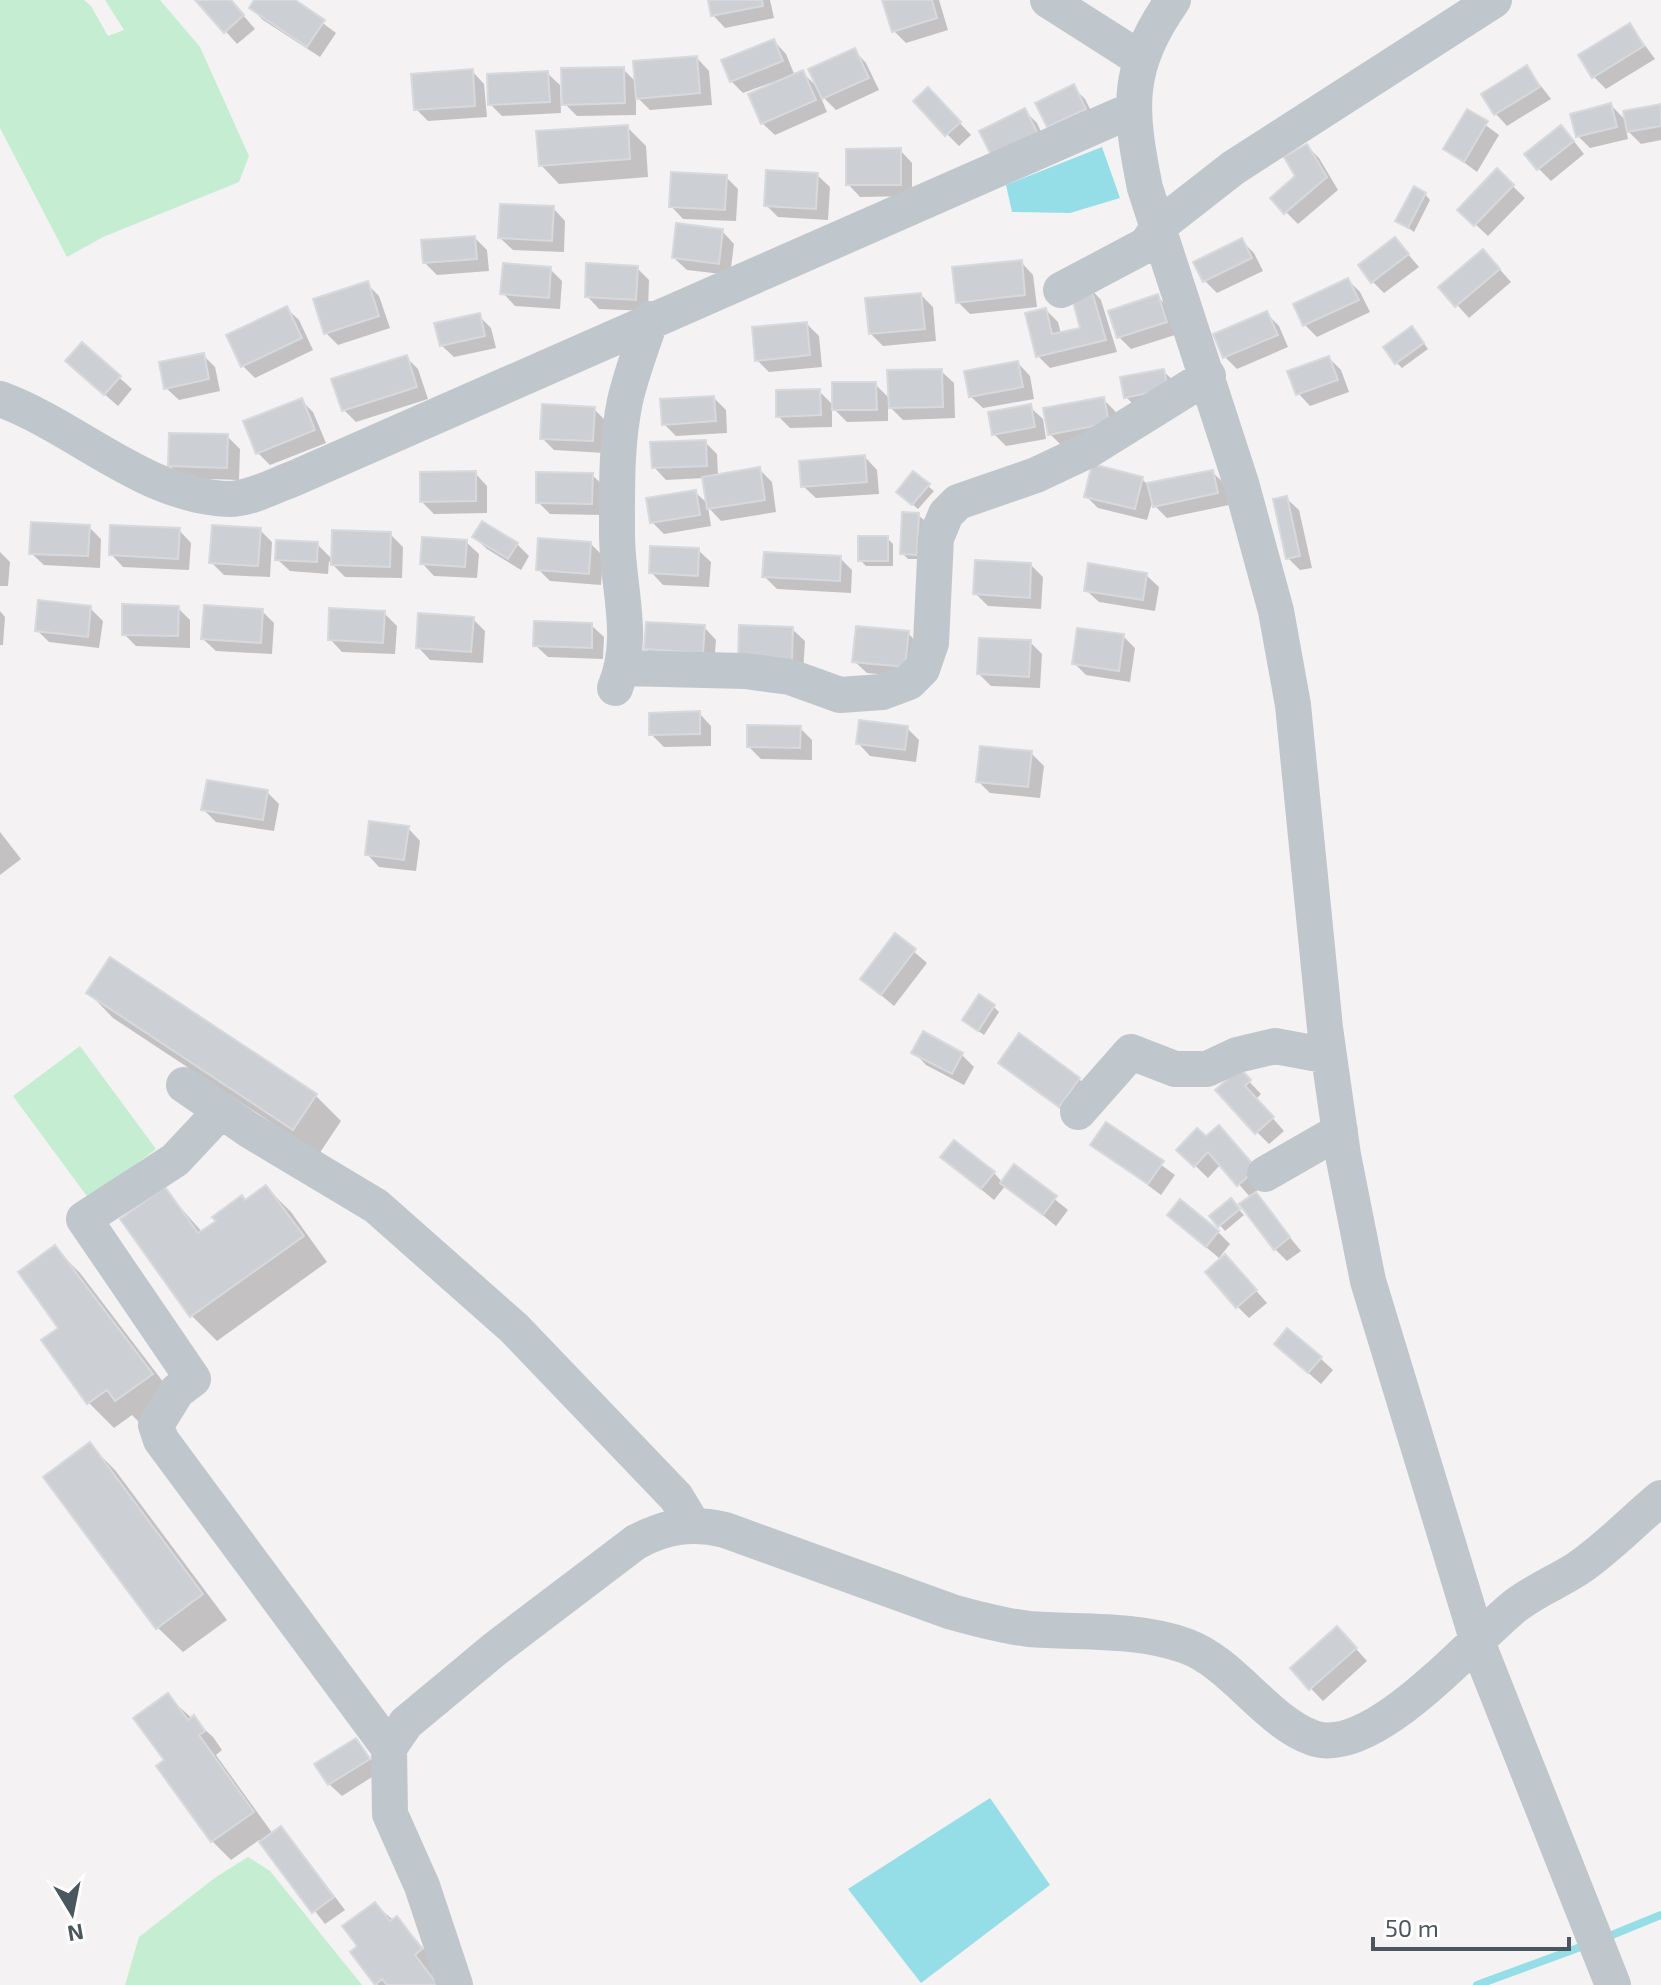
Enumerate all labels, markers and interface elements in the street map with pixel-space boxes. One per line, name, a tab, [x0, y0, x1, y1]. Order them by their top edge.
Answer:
north arrow	[32, 1873, 112, 1953]
scale bar	[1373, 1901, 1569, 1951]
text: 50 m	[1385, 1913, 1439, 1942]
text: N	[66, 1919, 86, 1948]

